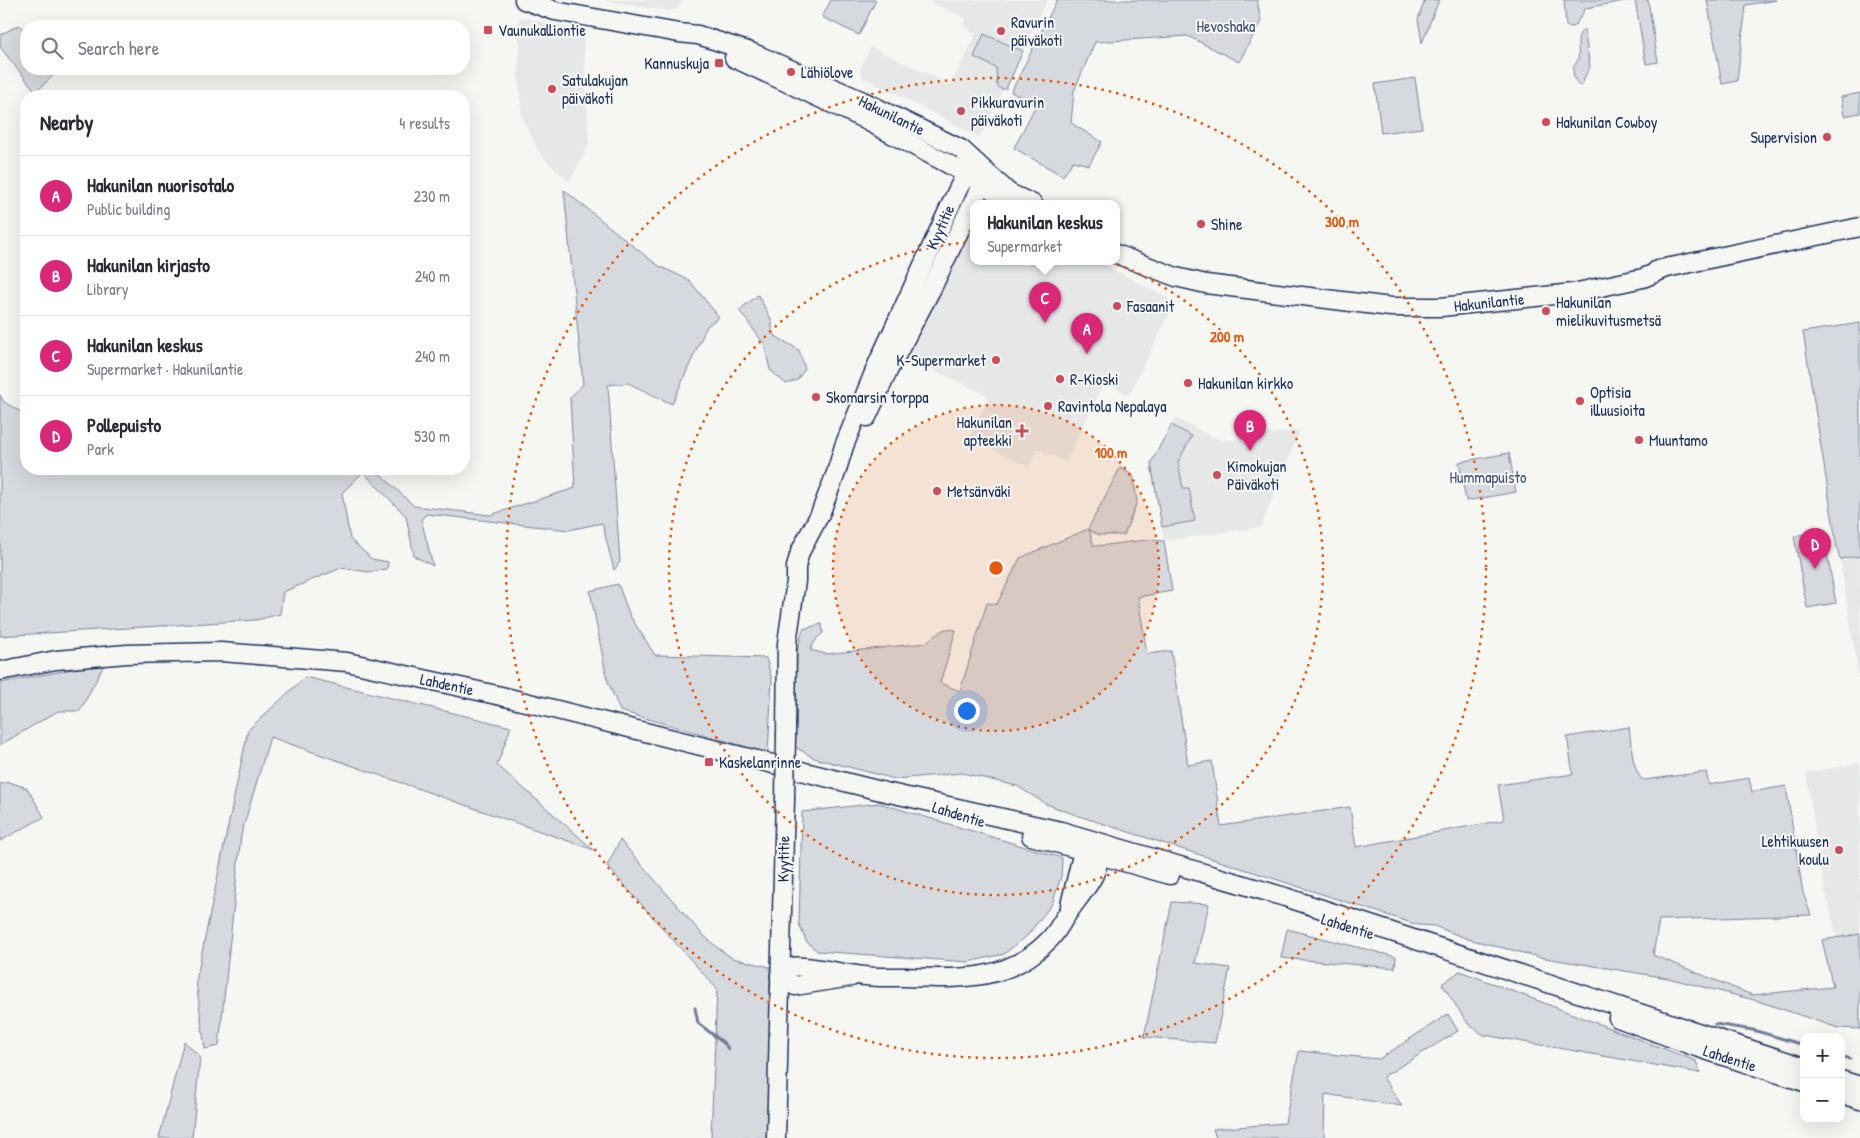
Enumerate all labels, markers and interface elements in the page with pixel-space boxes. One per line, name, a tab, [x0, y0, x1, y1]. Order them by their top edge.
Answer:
place label: Ravurin päiväkoti	[1011, 11, 1063, 51]
park label: Hevoshaka	[1197, 15, 1255, 37]
place label: Vaunukalliontie	[498, 19, 586, 41]
search box	[20, 20, 470, 75]
marker: Vaunukalliontie	[482, 24, 494, 36]
marker: Ravurin päiväkoti	[995, 25, 1007, 37]
icon: search	[38, 34, 66, 62]
text: Search here	[78, 35, 159, 61]
place label: Kannuskuja	[644, 52, 709, 74]
marker: Kannuskuja	[713, 57, 725, 69]
place label: Lähiölove	[801, 61, 854, 83]
marker: Lähiölove	[785, 66, 797, 78]
place label: Satulakujan päiväkoti	[562, 69, 628, 109]
marker: Satulakujan päiväkoti	[546, 83, 558, 95]
street label: Hakunilantie	[855, 90, 929, 141]
place label: Pikkuravurin päiväkoti	[971, 91, 1044, 131]
marker: Pikkuravurin päiväkoti	[955, 105, 967, 117]
text: Nearby	[40, 108, 93, 137]
place label: Hakunilan Cowboy	[1556, 111, 1658, 133]
text: 4 results	[399, 112, 450, 134]
marker: Hakunilan Cowboy	[1540, 116, 1552, 128]
place label: Supervision	[1750, 126, 1817, 148]
marker: Supervision	[1821, 131, 1833, 143]
text: Hakunilan nuorisotalo	[87, 172, 234, 198]
text: A	[52, 185, 60, 207]
text: 230 m	[414, 185, 450, 207]
text: Public building	[87, 198, 170, 220]
popup	[970, 200, 1120, 265]
street label: Kyytitie	[921, 201, 960, 253]
text: Hakunilan keskus	[987, 209, 1103, 235]
text: 300 m	[1325, 211, 1359, 232]
place label: Shine	[1211, 213, 1243, 235]
marker: Shine	[1195, 218, 1207, 230]
text: Supermarket	[987, 235, 1062, 257]
text: Hakunilan kirjasto	[87, 252, 210, 278]
text: B	[52, 265, 60, 287]
text: 240 m	[415, 265, 450, 287]
text: Library	[87, 278, 129, 300]
pin: C	[1029, 282, 1061, 323]
street label: Hakunilantie	[1453, 287, 1526, 317]
place label: Hakunilan mielikuvitusmetsä	[1556, 291, 1661, 331]
place label: Fasaanit	[1126, 295, 1175, 317]
marker: Fasaanit	[1111, 300, 1123, 312]
marker: Hakunilan mielikuvitusmetsä	[1540, 305, 1552, 317]
pin: A	[1071, 313, 1103, 354]
text: 200 m	[1210, 326, 1244, 347]
text: Hakunilan keskus	[87, 332, 203, 358]
text: C	[52, 345, 60, 367]
text: 240 m	[415, 345, 450, 367]
place label: K-Supermarket	[896, 349, 986, 371]
marker: K-Supermarket	[990, 354, 1002, 366]
text: Supermarket · Hakunilantie	[87, 358, 243, 380]
place label: R-Kioski	[1070, 368, 1119, 390]
place label: Hakunilan kirkko	[1198, 372, 1294, 394]
marker: R-Kioski	[1054, 373, 1066, 385]
marker: Hakunilan kirkko	[1182, 377, 1194, 389]
place label: Optisia illuusioita	[1590, 381, 1645, 421]
place label: Skomarsin torppa	[826, 386, 928, 408]
marker: Skomarsin torppa	[810, 391, 822, 403]
place label: Ravintola Nepalaya	[1058, 395, 1166, 417]
marker: Optisia illuusioita	[1574, 395, 1586, 407]
marker: Ravintola Nepalaya	[1042, 400, 1054, 412]
pin: B	[1234, 410, 1266, 451]
place label: Hakunilan apteekki	[957, 411, 1012, 451]
text: Pollepuisto	[87, 412, 161, 438]
text: D	[52, 425, 60, 447]
text: 530 m	[414, 425, 450, 447]
marker: Hakunilan apteekki	[1016, 425, 1028, 437]
place label: Muuntamo	[1649, 429, 1708, 451]
marker: Muuntamo	[1633, 434, 1645, 446]
text: Park	[87, 438, 114, 460]
text: 100 m	[1095, 442, 1127, 463]
place label: Kimokujan Päiväkoti	[1227, 455, 1287, 495]
park label: Hummapuisto	[1450, 466, 1527, 488]
marker: Kimokujan Päiväkoti	[1211, 469, 1223, 481]
place label: Metsänväki	[947, 480, 1011, 502]
marker: Metsänväki	[931, 485, 943, 497]
pin: D	[1799, 528, 1831, 569]
centre of rings	[987, 559, 1005, 577]
street label: Lahdentie	[418, 668, 476, 701]
your location	[954, 698, 980, 724]
place label: Kaskelanrinne	[719, 751, 802, 773]
marker: Kaskelanrinne	[703, 756, 715, 768]
street label: Lahdentie	[930, 796, 989, 833]
place label: Lehtikuusen koulu	[1762, 830, 1830, 870]
street label: Kyytitie	[772, 835, 794, 882]
marker: Lehtikuusen koulu	[1833, 844, 1845, 856]
street label: Lahdentie	[1319, 908, 1378, 945]
map controls	[1800, 1033, 1845, 1123]
button: +	[1800, 1033, 1845, 1078]
street label: Lahdentie	[1701, 1039, 1760, 1077]
button: −	[1800, 1078, 1845, 1123]

